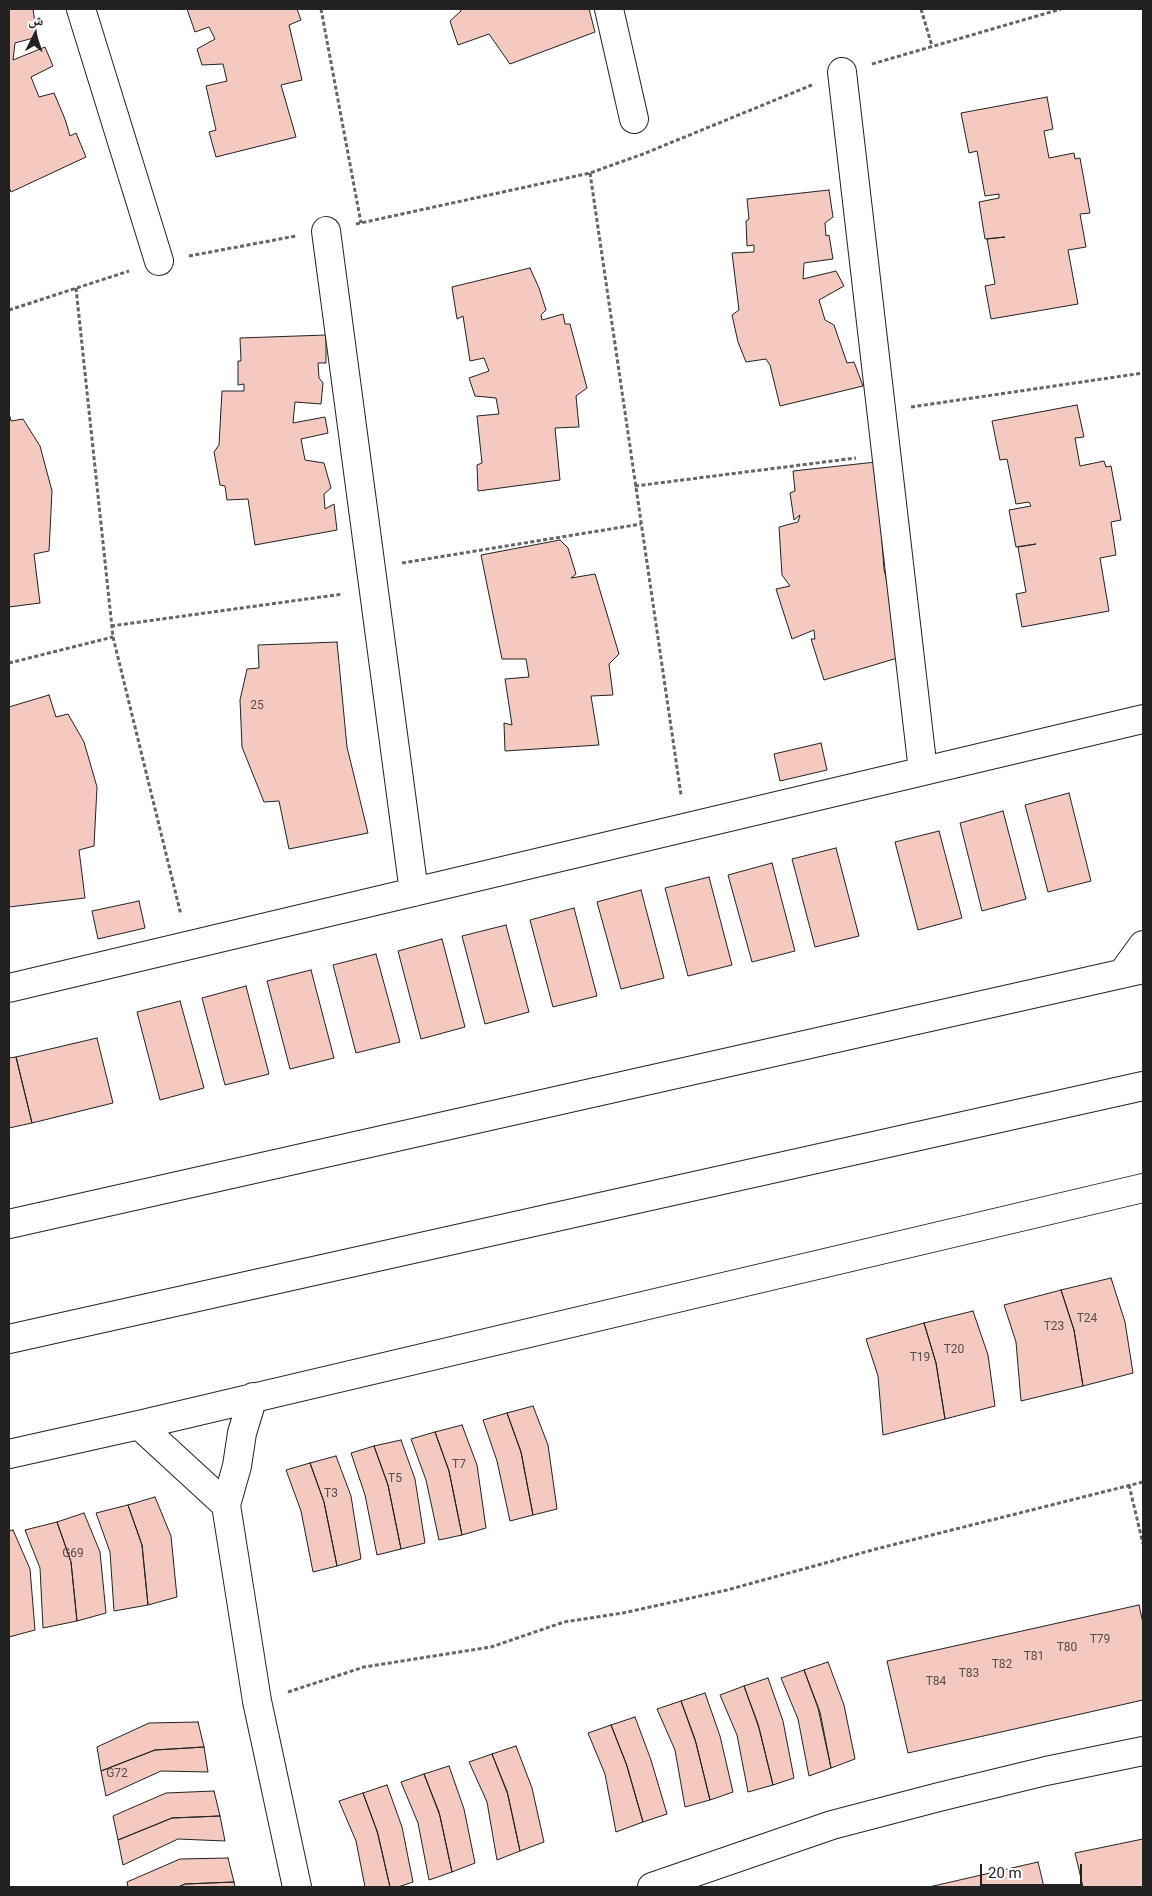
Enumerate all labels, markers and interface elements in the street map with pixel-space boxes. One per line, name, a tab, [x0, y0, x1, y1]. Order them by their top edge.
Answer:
north arrow	[10, 10, 60, 60]
text: ش	[28, 12, 44, 29]
house number: 25	[250, 699, 264, 713]
house number: T24	[1077, 1312, 1097, 1326]
house number: T23	[1044, 1320, 1064, 1334]
house number: T20	[944, 1343, 964, 1357]
house number: T19	[910, 1351, 930, 1365]
house number: T7	[452, 1458, 466, 1472]
house number: T5	[388, 1472, 402, 1486]
house number: T3	[324, 1487, 338, 1501]
house number: G69	[62, 1547, 84, 1561]
house number: T79	[1090, 1633, 1110, 1647]
house number: T80	[1057, 1641, 1077, 1655]
house number: T81	[1024, 1650, 1044, 1664]
house number: T82	[992, 1658, 1012, 1672]
house number: T83	[959, 1667, 979, 1681]
house number: T84	[926, 1675, 946, 1689]
house number: G72	[106, 1767, 128, 1781]
scale bar	[982, 1854, 1084, 1886]
text: 20 m	[988, 1864, 1022, 1882]

